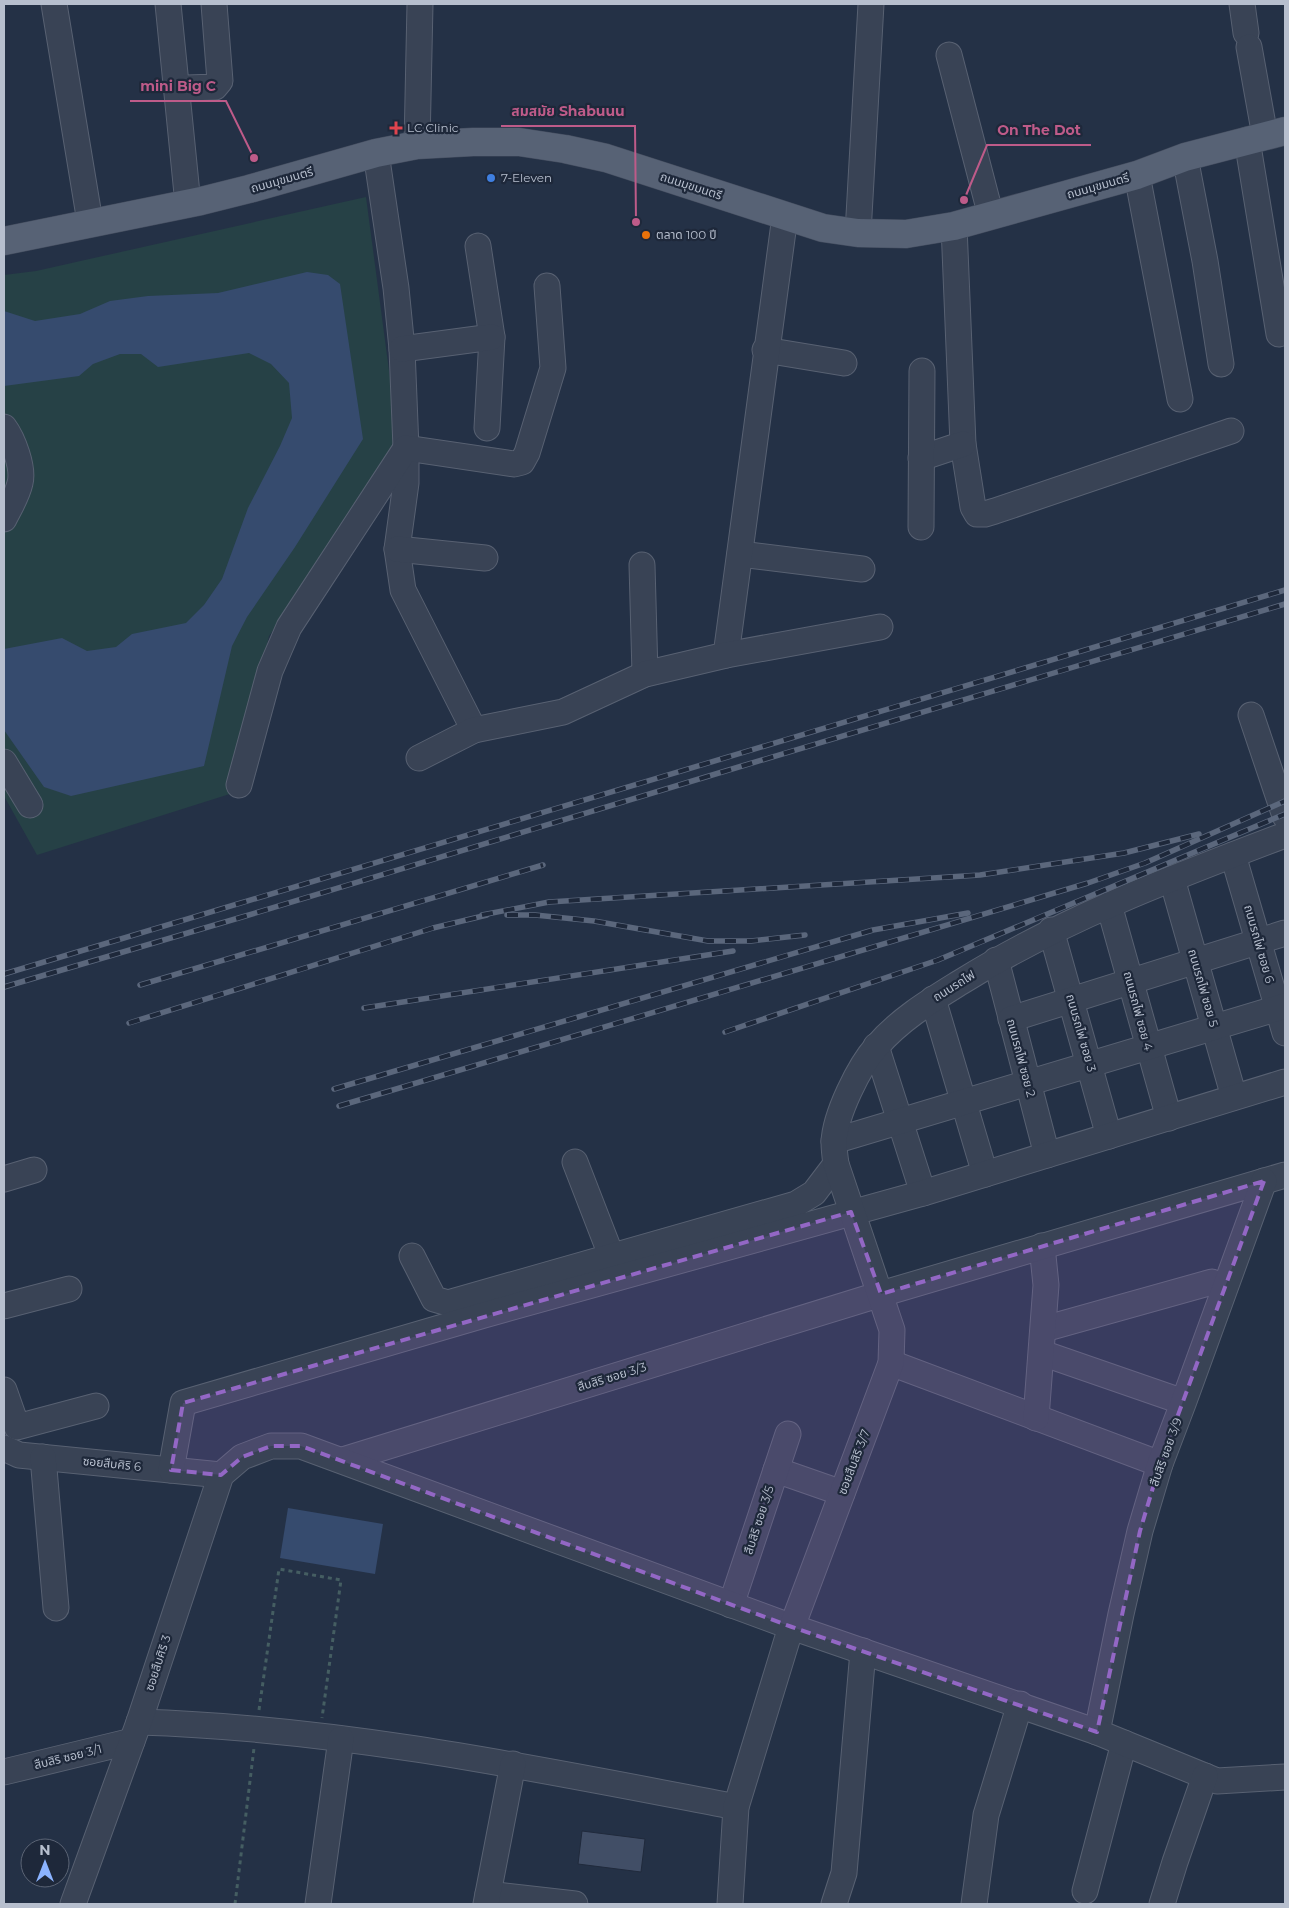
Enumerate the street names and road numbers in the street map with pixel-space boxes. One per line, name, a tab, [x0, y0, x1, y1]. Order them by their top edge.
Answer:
street label: ถนนมุขมนตรี	[249, 163, 315, 196]
street label: ถนนมุขมนตรี	[658, 168, 724, 203]
street label: ถนนมุขมนตรี	[1065, 169, 1131, 202]
street label: ถนนรถไฟ ซอย 6	[1241, 903, 1278, 985]
street label: ถนนรถไฟ ซอย 5	[1185, 947, 1222, 1029]
street label: ถนนรถไฟ	[930, 967, 977, 1004]
street label: ถนนรถไฟ ซอย 4	[1121, 970, 1156, 1052]
street label: ถนนรถไฟ ซอย 3	[1063, 992, 1100, 1074]
street label: ถนนรถไฟ ซอย 2	[1004, 1017, 1039, 1099]
street label: สืบสิริ ซอย 3/3	[575, 1359, 648, 1394]
street label: สืบสิริ ซอย 3/9	[1146, 1415, 1185, 1488]
street label: ซอยสืบสิริ 3/7	[834, 1427, 873, 1497]
street label: ซอยสืบศิริ 6	[82, 1453, 142, 1474]
street label: สืบสิริ ซอย 3/5	[740, 1483, 777, 1556]
street label: ซอยสืบศิริ 3	[141, 1633, 174, 1693]
street label: สืบสิริ ซอย 3/1	[32, 1741, 103, 1772]

